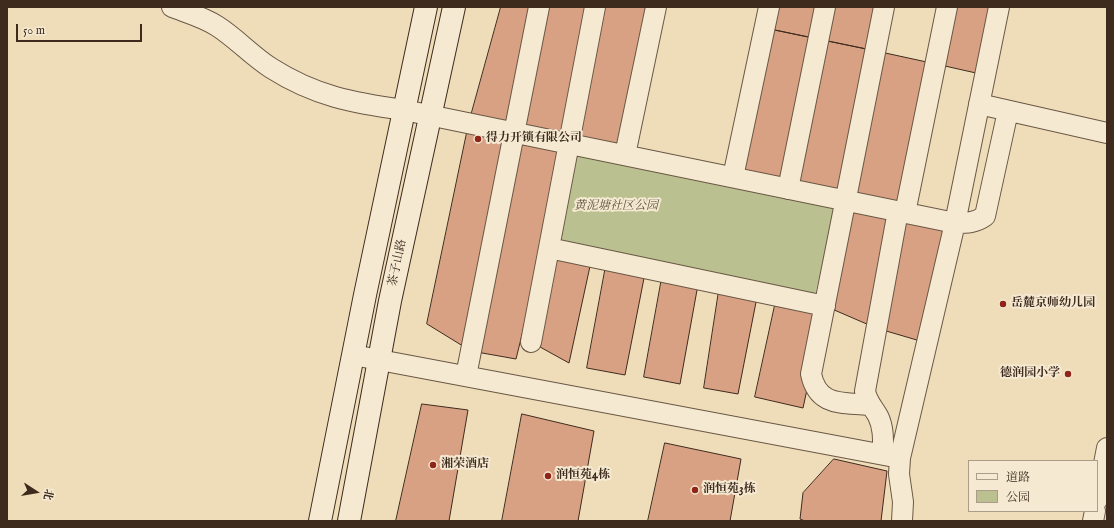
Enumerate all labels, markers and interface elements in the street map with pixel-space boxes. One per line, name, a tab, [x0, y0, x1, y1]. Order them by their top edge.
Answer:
scale bar	[18, 16, 144, 42]
text: 50 m	[23, 23, 45, 38]
place label: 得力开锁有限公司	[486, 132, 582, 146]
marker: 得力开锁有限公司	[473, 134, 483, 144]
park label: 黄泥塘社区公园	[574, 200, 658, 214]
street label: 茶子山路	[386, 238, 410, 288]
place label: 岳麓京师幼儿园	[1011, 297, 1095, 311]
marker: 岳麓京师幼儿园	[998, 299, 1008, 309]
place label: 德润园小学	[1000, 367, 1060, 381]
marker: 德润园小学	[1063, 369, 1073, 379]
place label: 湘荣酒店	[441, 458, 489, 472]
marker: 湘荣酒店	[428, 460, 438, 470]
legend	[968, 460, 1098, 512]
place label: 润恒苑4栋	[556, 469, 610, 483]
text: 道路	[1006, 470, 1030, 485]
marker: 润恒苑4栋	[543, 471, 553, 481]
north arrow	[16, 472, 56, 512]
place label: 润恒苑3栋	[703, 483, 755, 497]
marker: 润恒苑3栋	[690, 485, 700, 495]
text: 北	[40, 488, 56, 501]
text: 公园	[1006, 490, 1030, 505]

